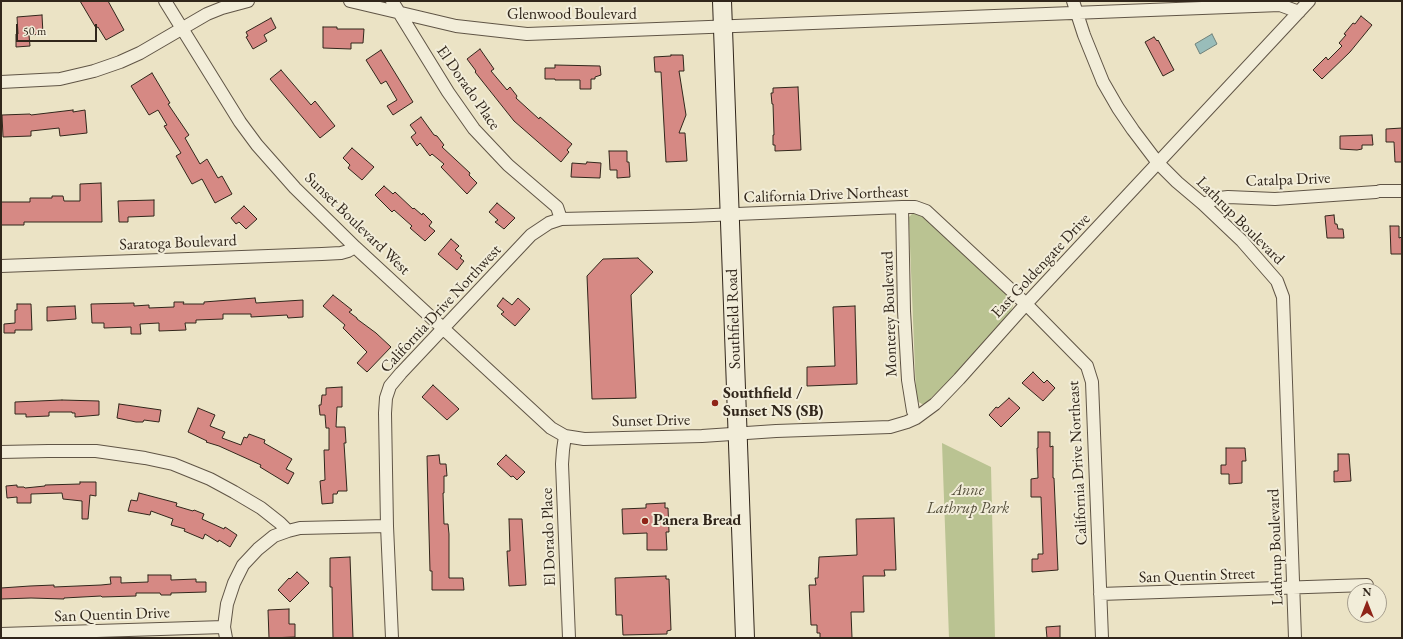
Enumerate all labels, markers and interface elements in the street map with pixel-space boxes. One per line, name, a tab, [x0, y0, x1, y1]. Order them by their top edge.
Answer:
street label: Glenwood Boulevard	[507, 5, 637, 25]
scale bar	[18, 16, 99, 42]
text: 50 m	[23, 23, 46, 39]
street label: El Dorado Place	[432, 42, 504, 134]
street label: Sunset Boulevard West	[300, 169, 414, 279]
street label: Catalpa Drive	[1245, 169, 1331, 191]
street label: Lathrup Boulevard	[1192, 173, 1288, 269]
street label: California Drive Northeast	[743, 183, 909, 207]
street label: East Goldengate Drive	[987, 210, 1095, 322]
street label: Saratoga Boulevard	[119, 231, 237, 255]
street label: California Drive Northwest	[376, 241, 506, 377]
street label: Monterey Boulevard	[878, 251, 902, 377]
street label: Southfield Road	[723, 269, 745, 369]
street label: California Drive Northeast	[1064, 380, 1092, 546]
place label: Southfield / Sunset NS (SB)	[723, 384, 823, 422]
marker: Southfield / Sunset NS (SB)	[710, 398, 720, 408]
street label: Sunset Drive	[612, 411, 690, 431]
park label: Anne Lathrup Park	[927, 481, 1009, 519]
street label: El Dorado Place	[538, 487, 560, 587]
street label: Lathrup Boulevard	[1264, 488, 1288, 606]
place label: Panera Bread	[653, 511, 741, 531]
marker: Panera Bread	[640, 516, 650, 526]
street label: San Quentin Street	[1138, 564, 1256, 588]
north arrow	[1347, 583, 1387, 623]
text: N	[1363, 585, 1371, 599]
street label: San Quentin Drive	[54, 603, 170, 627]

